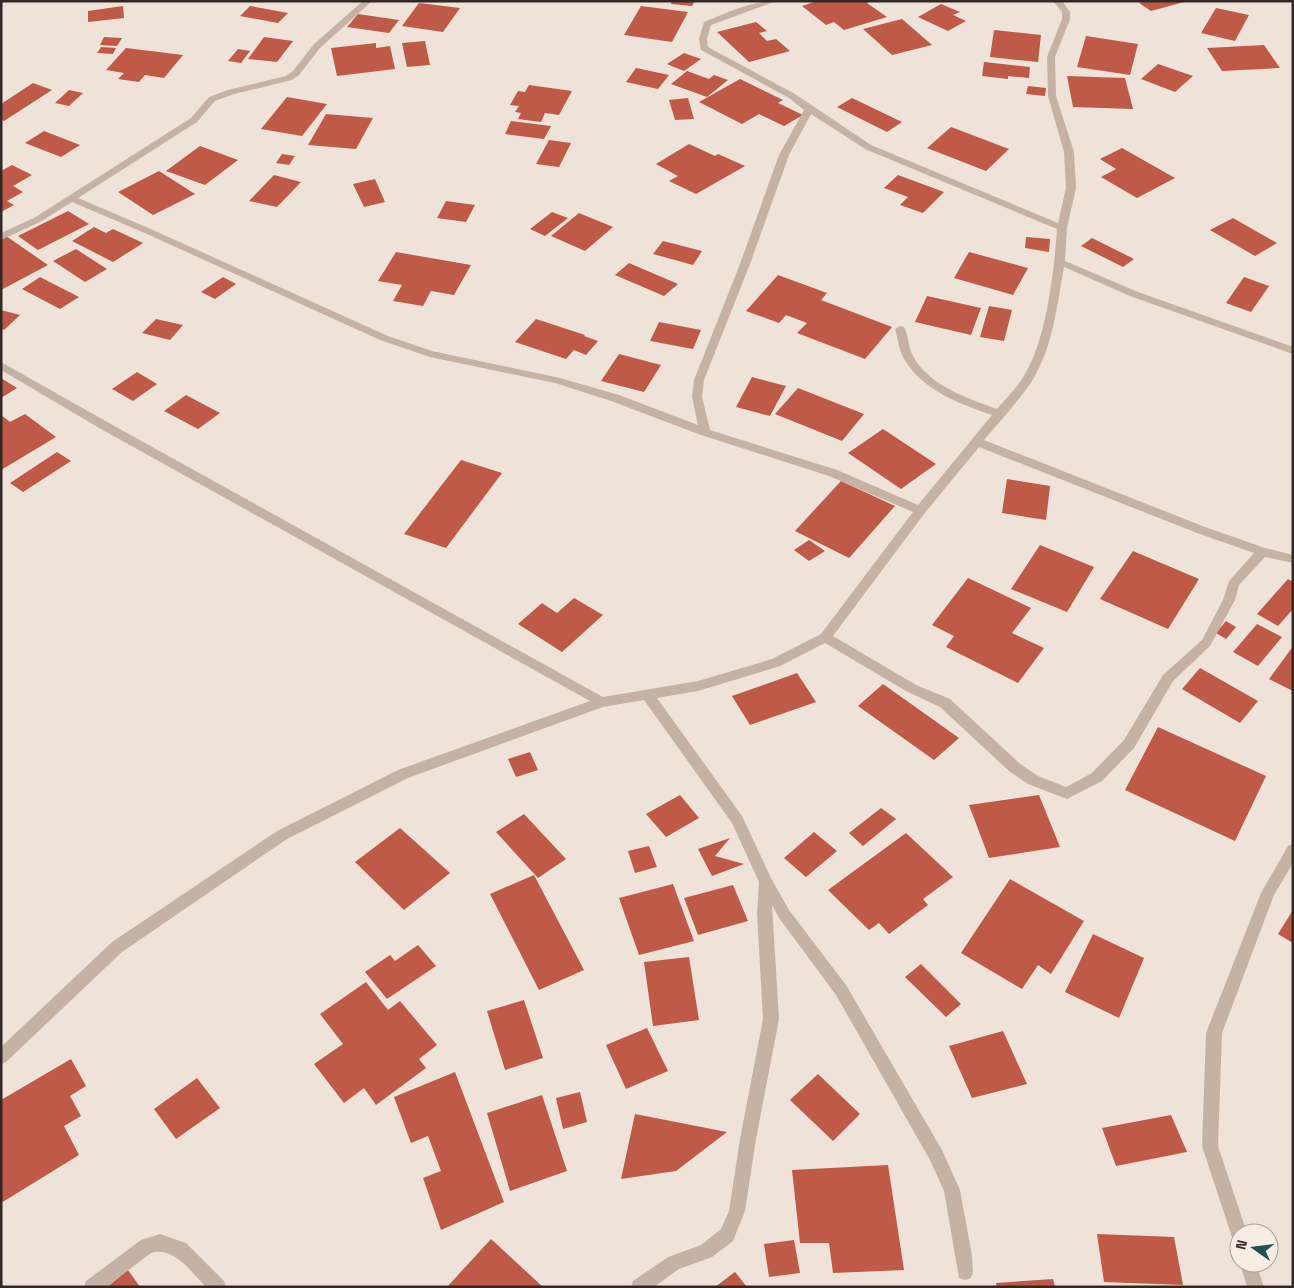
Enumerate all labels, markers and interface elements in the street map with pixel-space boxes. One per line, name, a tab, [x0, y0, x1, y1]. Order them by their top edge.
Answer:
north arrow	[1229, 1223, 1279, 1273]
text: N	[1232, 1238, 1251, 1252]

